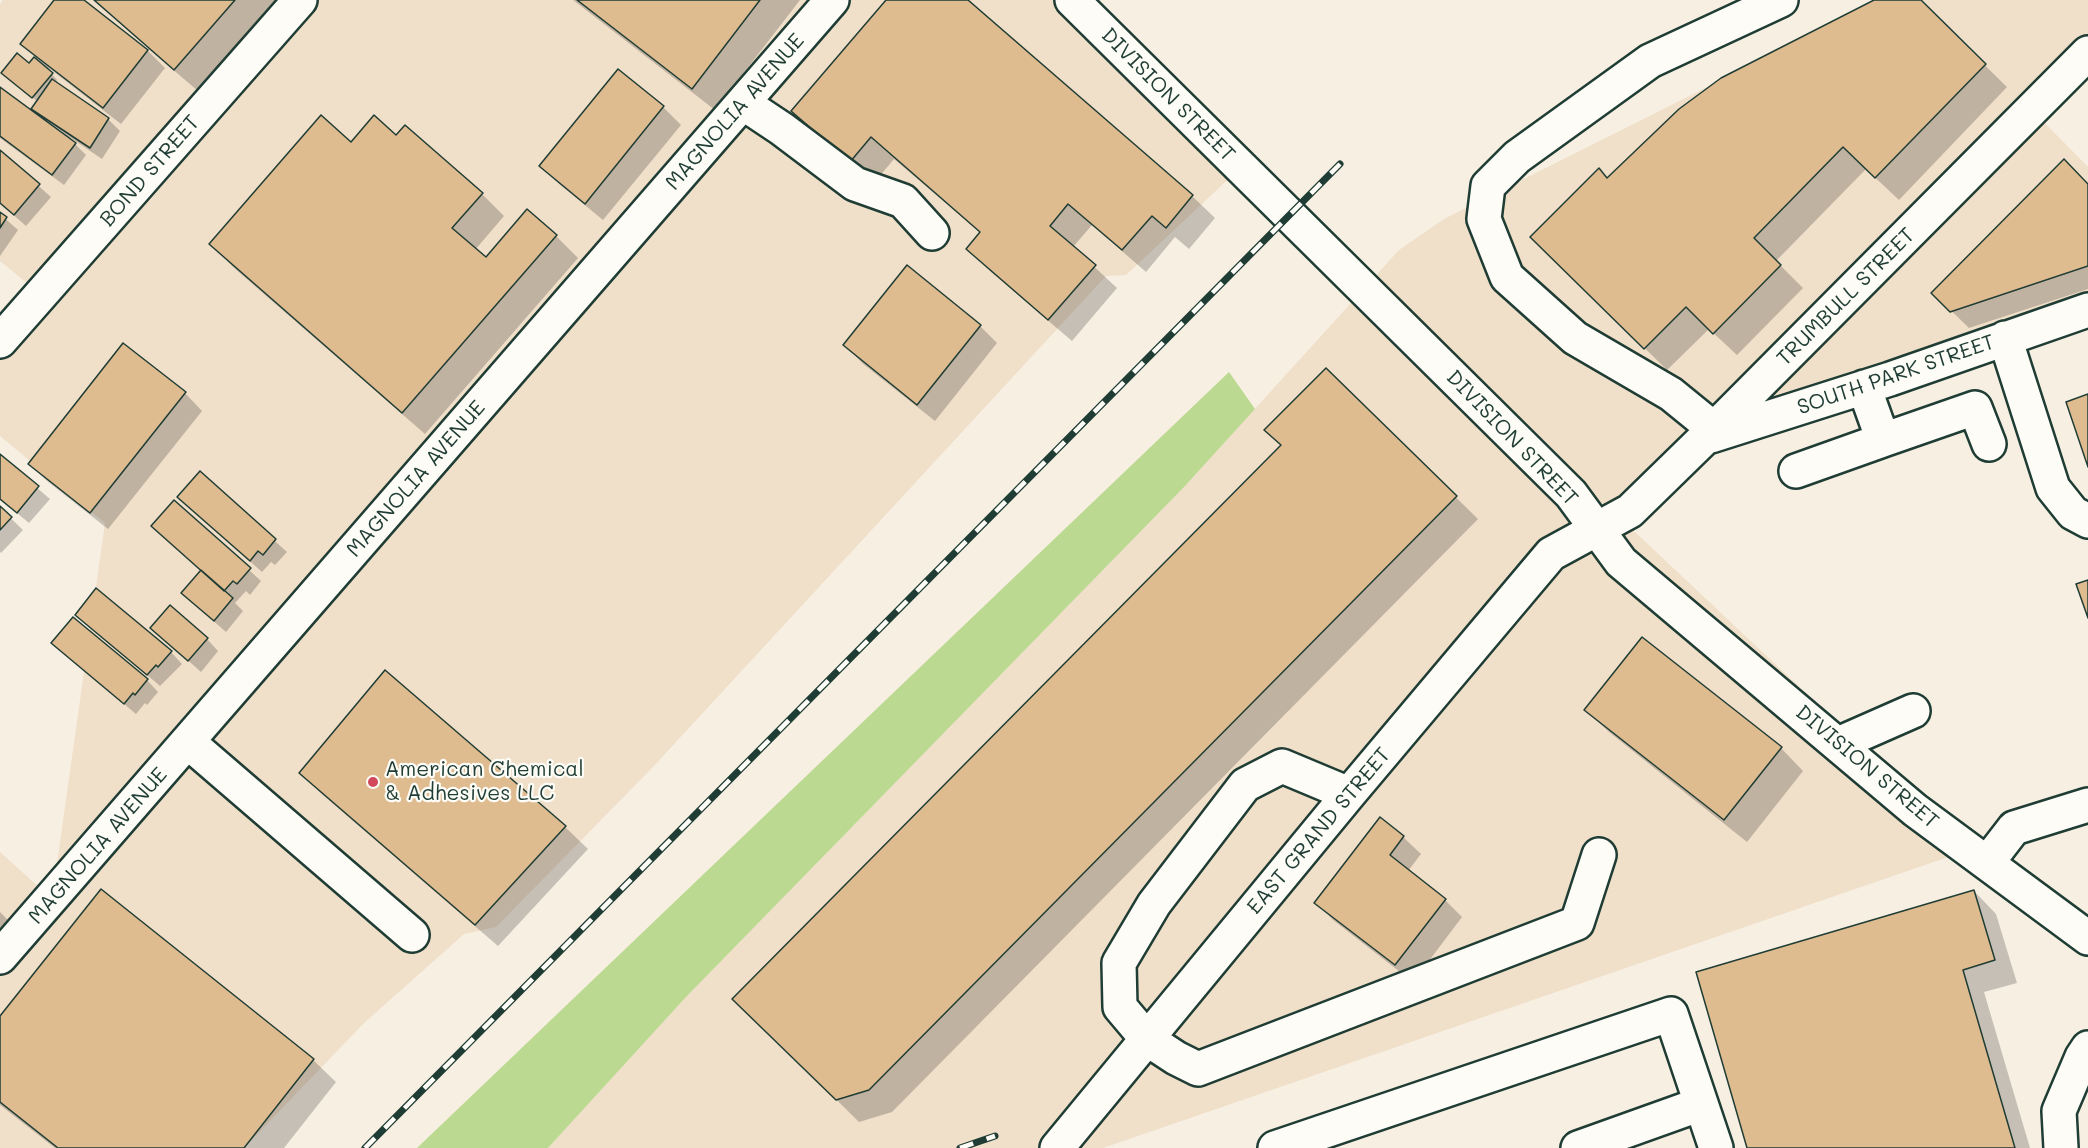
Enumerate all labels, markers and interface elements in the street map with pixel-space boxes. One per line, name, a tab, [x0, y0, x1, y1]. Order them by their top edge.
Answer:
street label: DIVISION STREET	[1096, 23, 1240, 167]
street label: MAGNOLIA AVENUE	[660, 29, 810, 195]
street label: BOND STREET	[95, 110, 205, 232]
street label: TRUMBULL STREET	[1772, 223, 1920, 371]
street label: SOUTH PARK STREET	[1794, 329, 1998, 421]
street label: DIVISION STREET	[1441, 365, 1583, 511]
street label: MAGNOLIA AVENUE	[341, 396, 491, 562]
street label: DIVISION STREET	[1790, 700, 1944, 834]
street label: EAST GRAND STREET	[1242, 743, 1396, 919]
place label: American Chemical & Adhesives LLC	[385, 757, 584, 807]
street label: MAGNOLIA AVENUE	[23, 763, 173, 929]
marker: American Chemical & Adhesives LLC	[366, 775, 380, 789]

